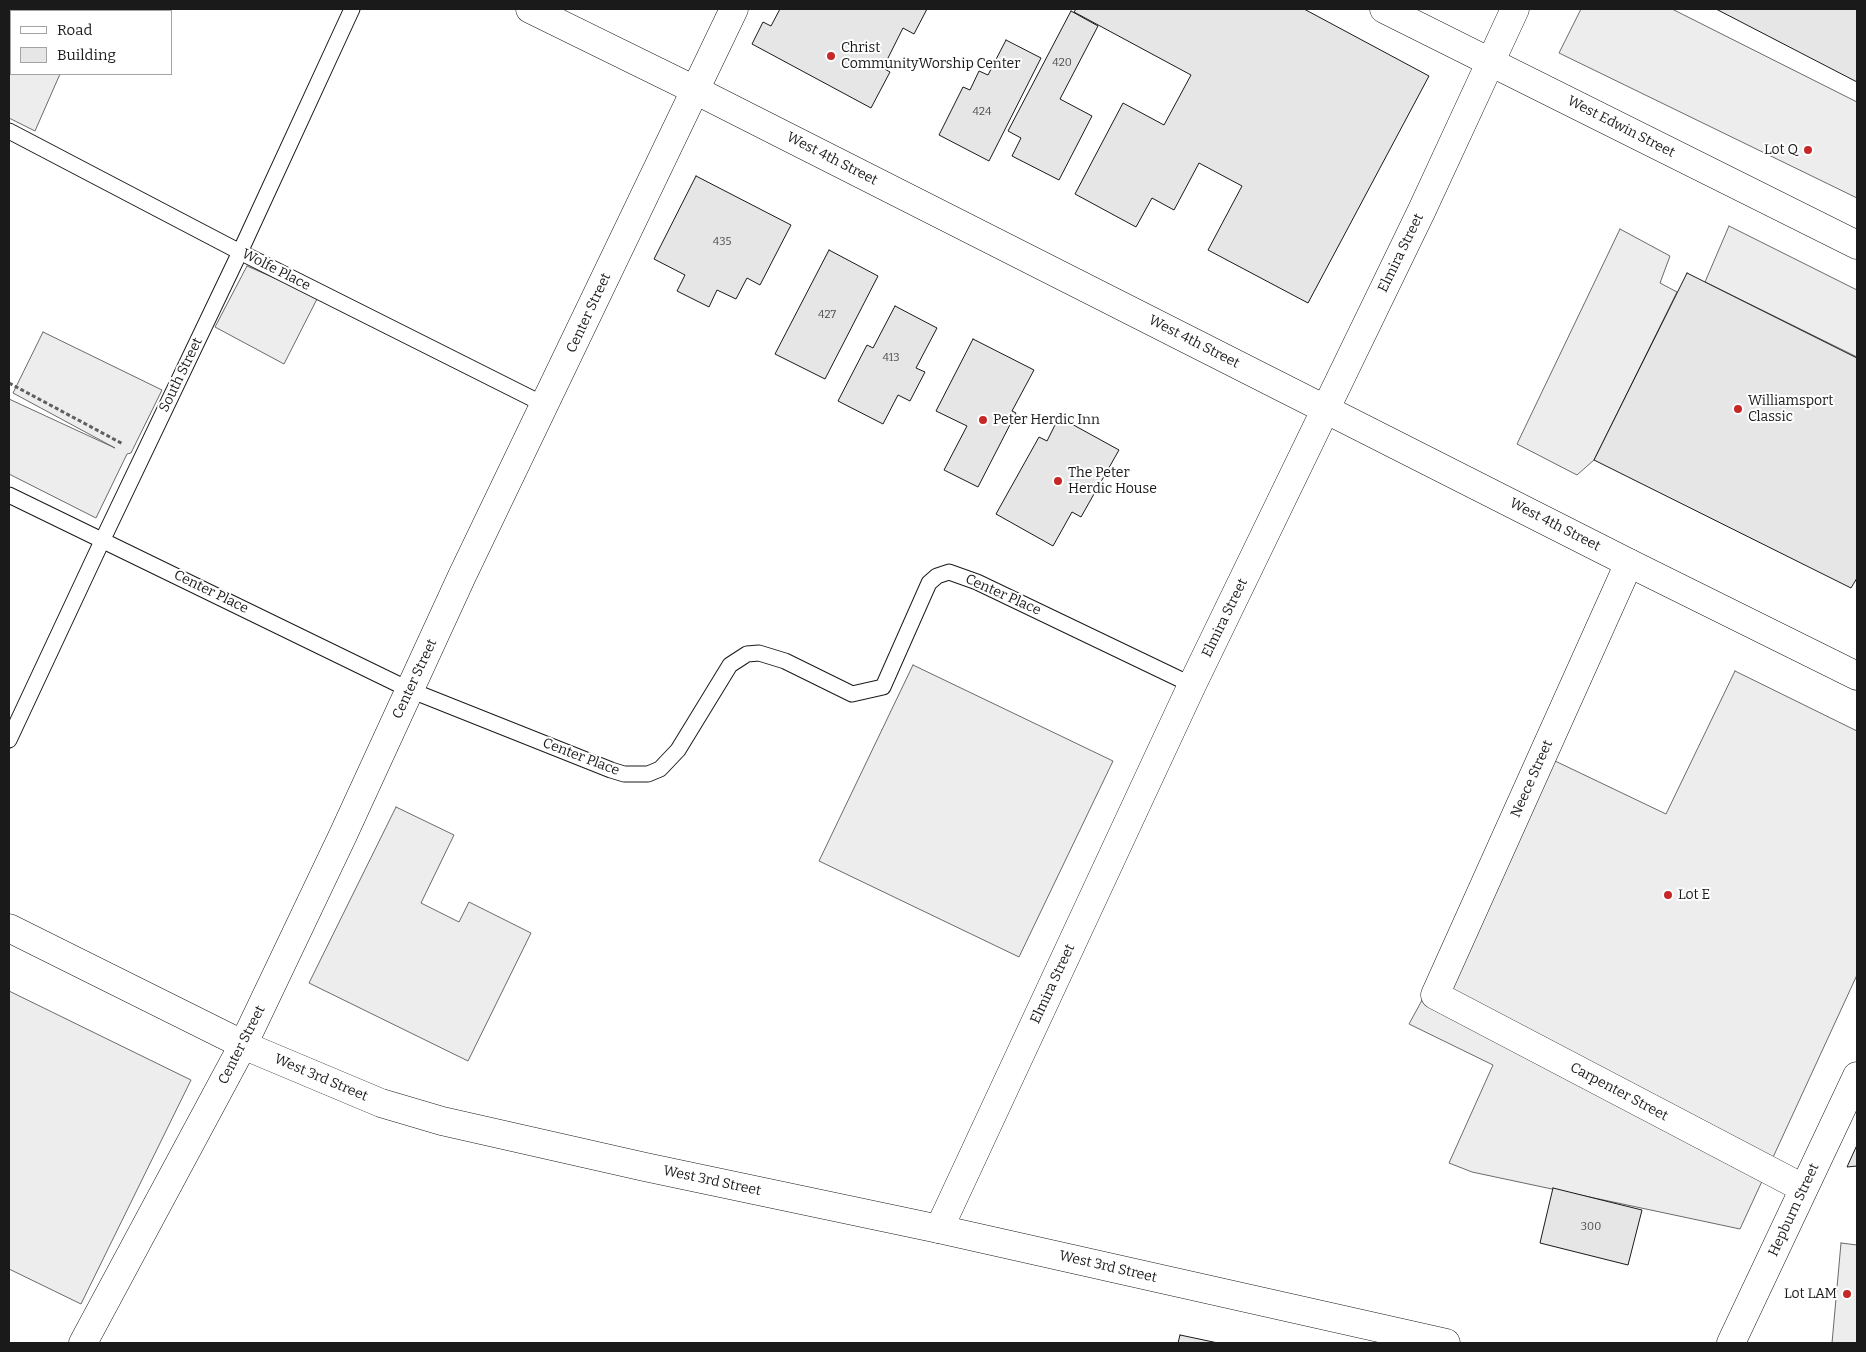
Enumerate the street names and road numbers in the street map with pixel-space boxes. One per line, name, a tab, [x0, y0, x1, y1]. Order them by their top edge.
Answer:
street label: West Edwin Street	[1564, 93, 1678, 161]
street label: West 4th Street	[784, 129, 880, 189]
street label: Elmira Street	[1375, 211, 1427, 295]
street label: Wolfe Place	[239, 246, 313, 294]
street label: Center Street	[563, 270, 615, 356]
street label: West 4th Street	[1146, 312, 1242, 372]
street label: South Street	[156, 335, 206, 415]
street label: West 4th Street	[1507, 495, 1603, 555]
street label: Center Place	[171, 567, 251, 617]
street label: Center Place	[963, 571, 1043, 619]
street label: Elmira Street	[1199, 576, 1251, 660]
street label: Center Street	[389, 636, 441, 722]
street label: Center Place	[540, 735, 622, 779]
street label: Neece Street	[1507, 738, 1557, 820]
street label: Elmira Street	[1027, 941, 1079, 1027]
street label: Center Street	[215, 1003, 269, 1087]
street label: West 3rd Street	[272, 1051, 370, 1105]
street label: Carpenter Street	[1567, 1059, 1671, 1125]
street label: Hepburn Street	[1765, 1161, 1823, 1259]
street label: West 3rd Street	[661, 1162, 763, 1200]
street label: West 3rd Street	[1058, 1248, 1158, 1286]

